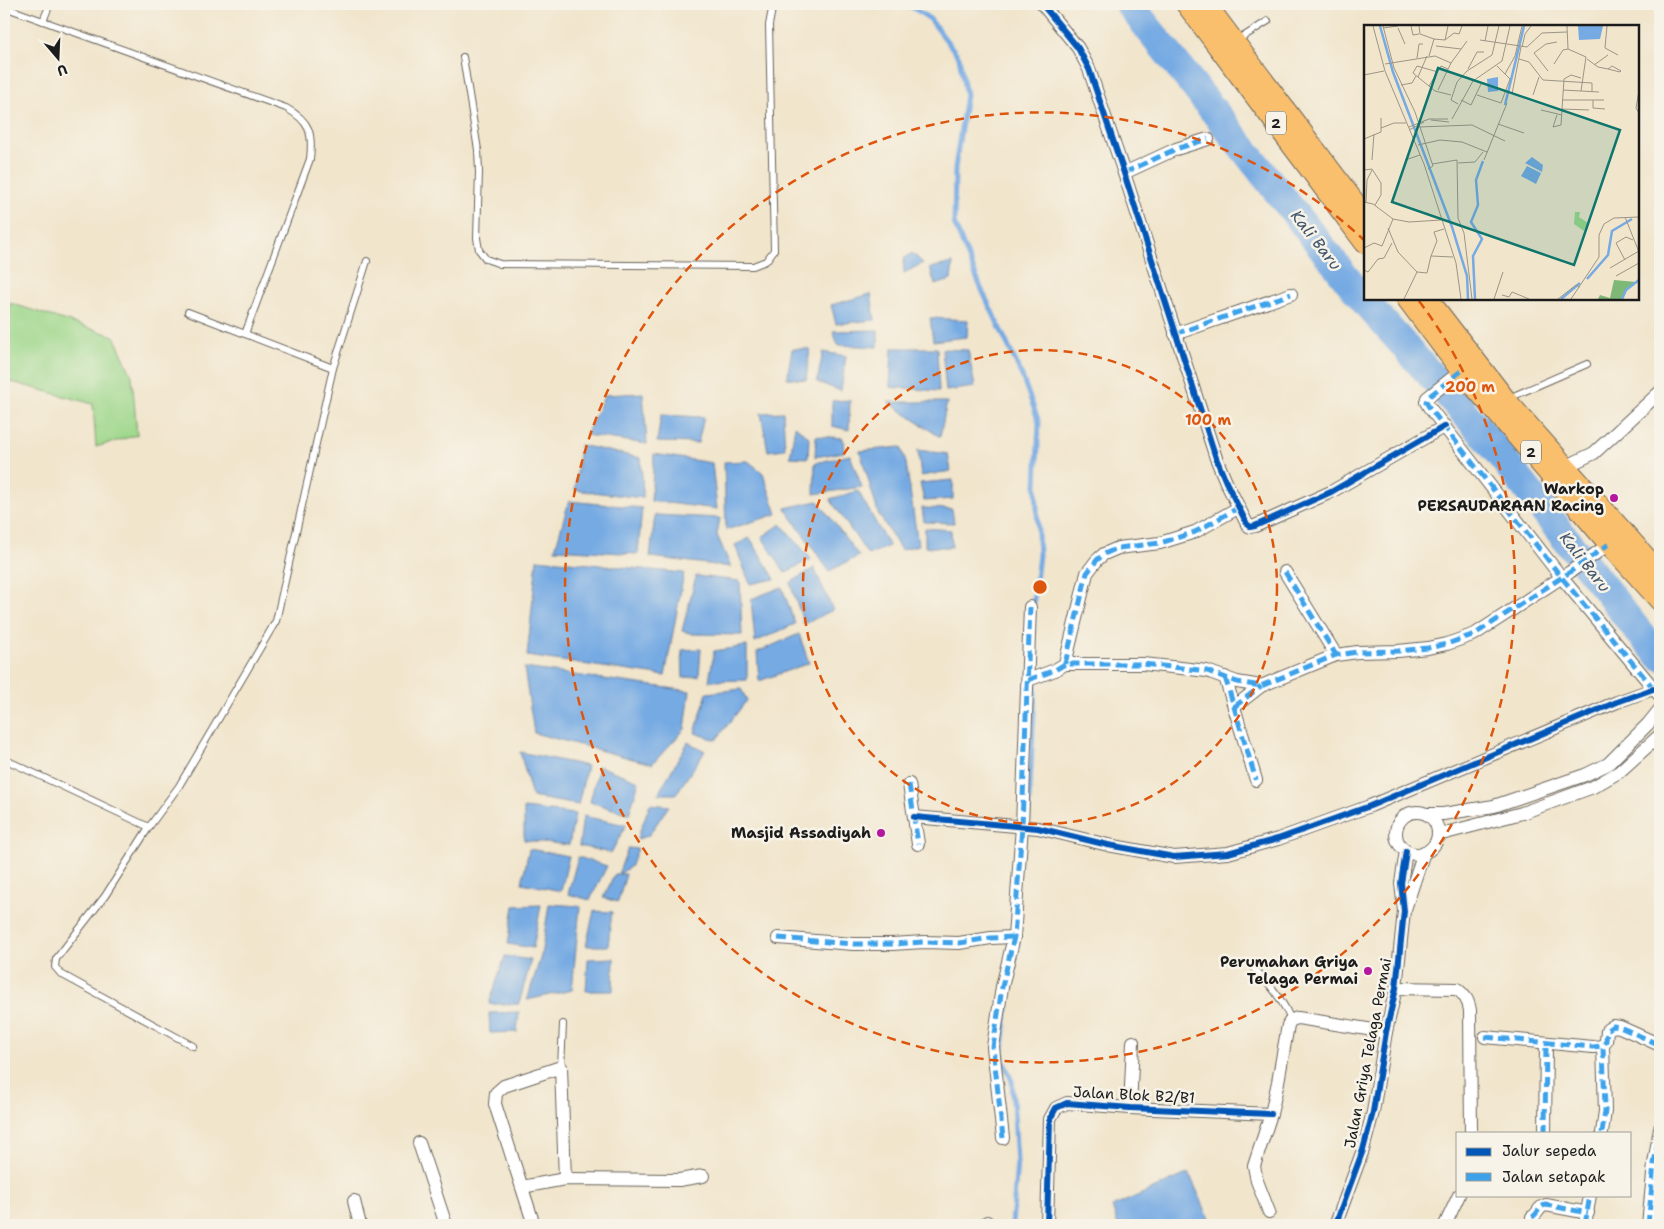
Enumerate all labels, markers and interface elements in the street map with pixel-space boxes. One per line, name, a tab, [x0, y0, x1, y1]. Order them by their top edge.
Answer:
inset map	[1364, 25, 1639, 300]
north arrow	[32, 32, 82, 82]
text: U	[55, 60, 70, 80]
road number: 2	[1266, 112, 1286, 134]
water label: Kali Baru	[1286, 206, 1346, 274]
text: 200 m	[1445, 377, 1495, 397]
text: 100 m	[1185, 410, 1231, 430]
road number: 2	[1521, 441, 1541, 464]
place label: Warkop PERSAUDARAAN Racing	[1418, 479, 1604, 516]
marker: Warkop PERSAUDARAAN Racing	[1608, 492, 1620, 504]
water label: Kali Baru	[1555, 528, 1615, 596]
centre of rings	[1031, 578, 1049, 596]
place label: Masjid Assadiyah	[731, 823, 871, 843]
marker: Masjid Assadiyah	[875, 827, 887, 839]
place label: Perumahan Griya Telaga Permai	[1220, 952, 1359, 989]
street label: Jalan Griya Telaga Permai	[1340, 956, 1396, 1150]
marker: Perumahan Griya Telaga Permai	[1362, 965, 1374, 977]
street label: Jalan Blok B2/B1	[1072, 1082, 1196, 1108]
legend	[1456, 1132, 1632, 1196]
text: Jalur sepeda	[1502, 1141, 1597, 1161]
text: Jalan setapak	[1502, 1167, 1606, 1187]

